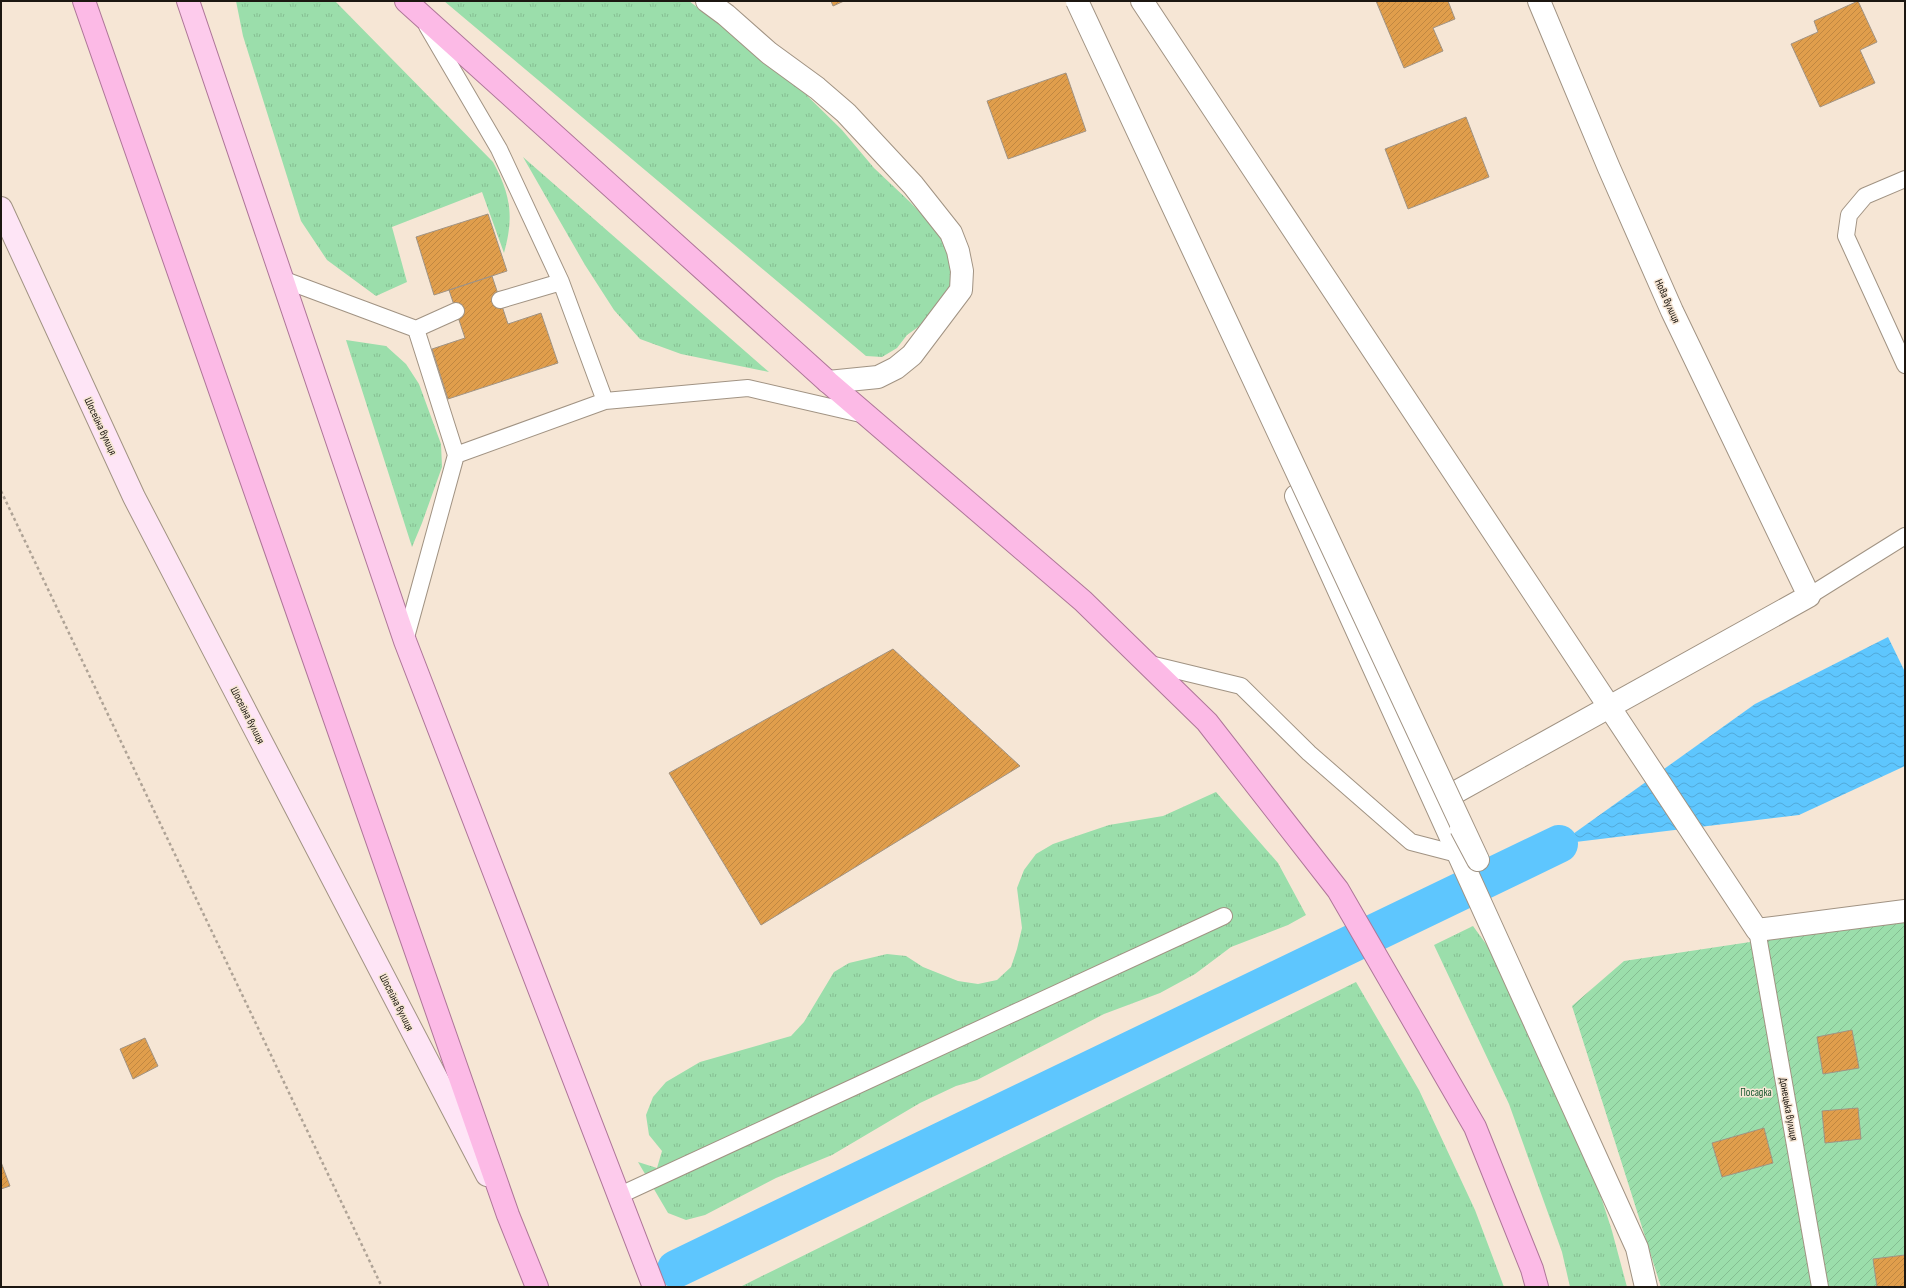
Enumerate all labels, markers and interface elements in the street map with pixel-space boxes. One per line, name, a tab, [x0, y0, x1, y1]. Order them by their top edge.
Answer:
street label: Нова вулиця	[1652, 277, 1683, 325]
street label: Шосейна вулиця	[82, 395, 120, 457]
street label: Шосейна вулиця	[228, 685, 267, 746]
street label: Шосейна вулиця	[377, 972, 416, 1033]
street label: Донецька вулиця	[1777, 1076, 1800, 1142]
park label: Посадка	[1740, 1086, 1772, 1099]

